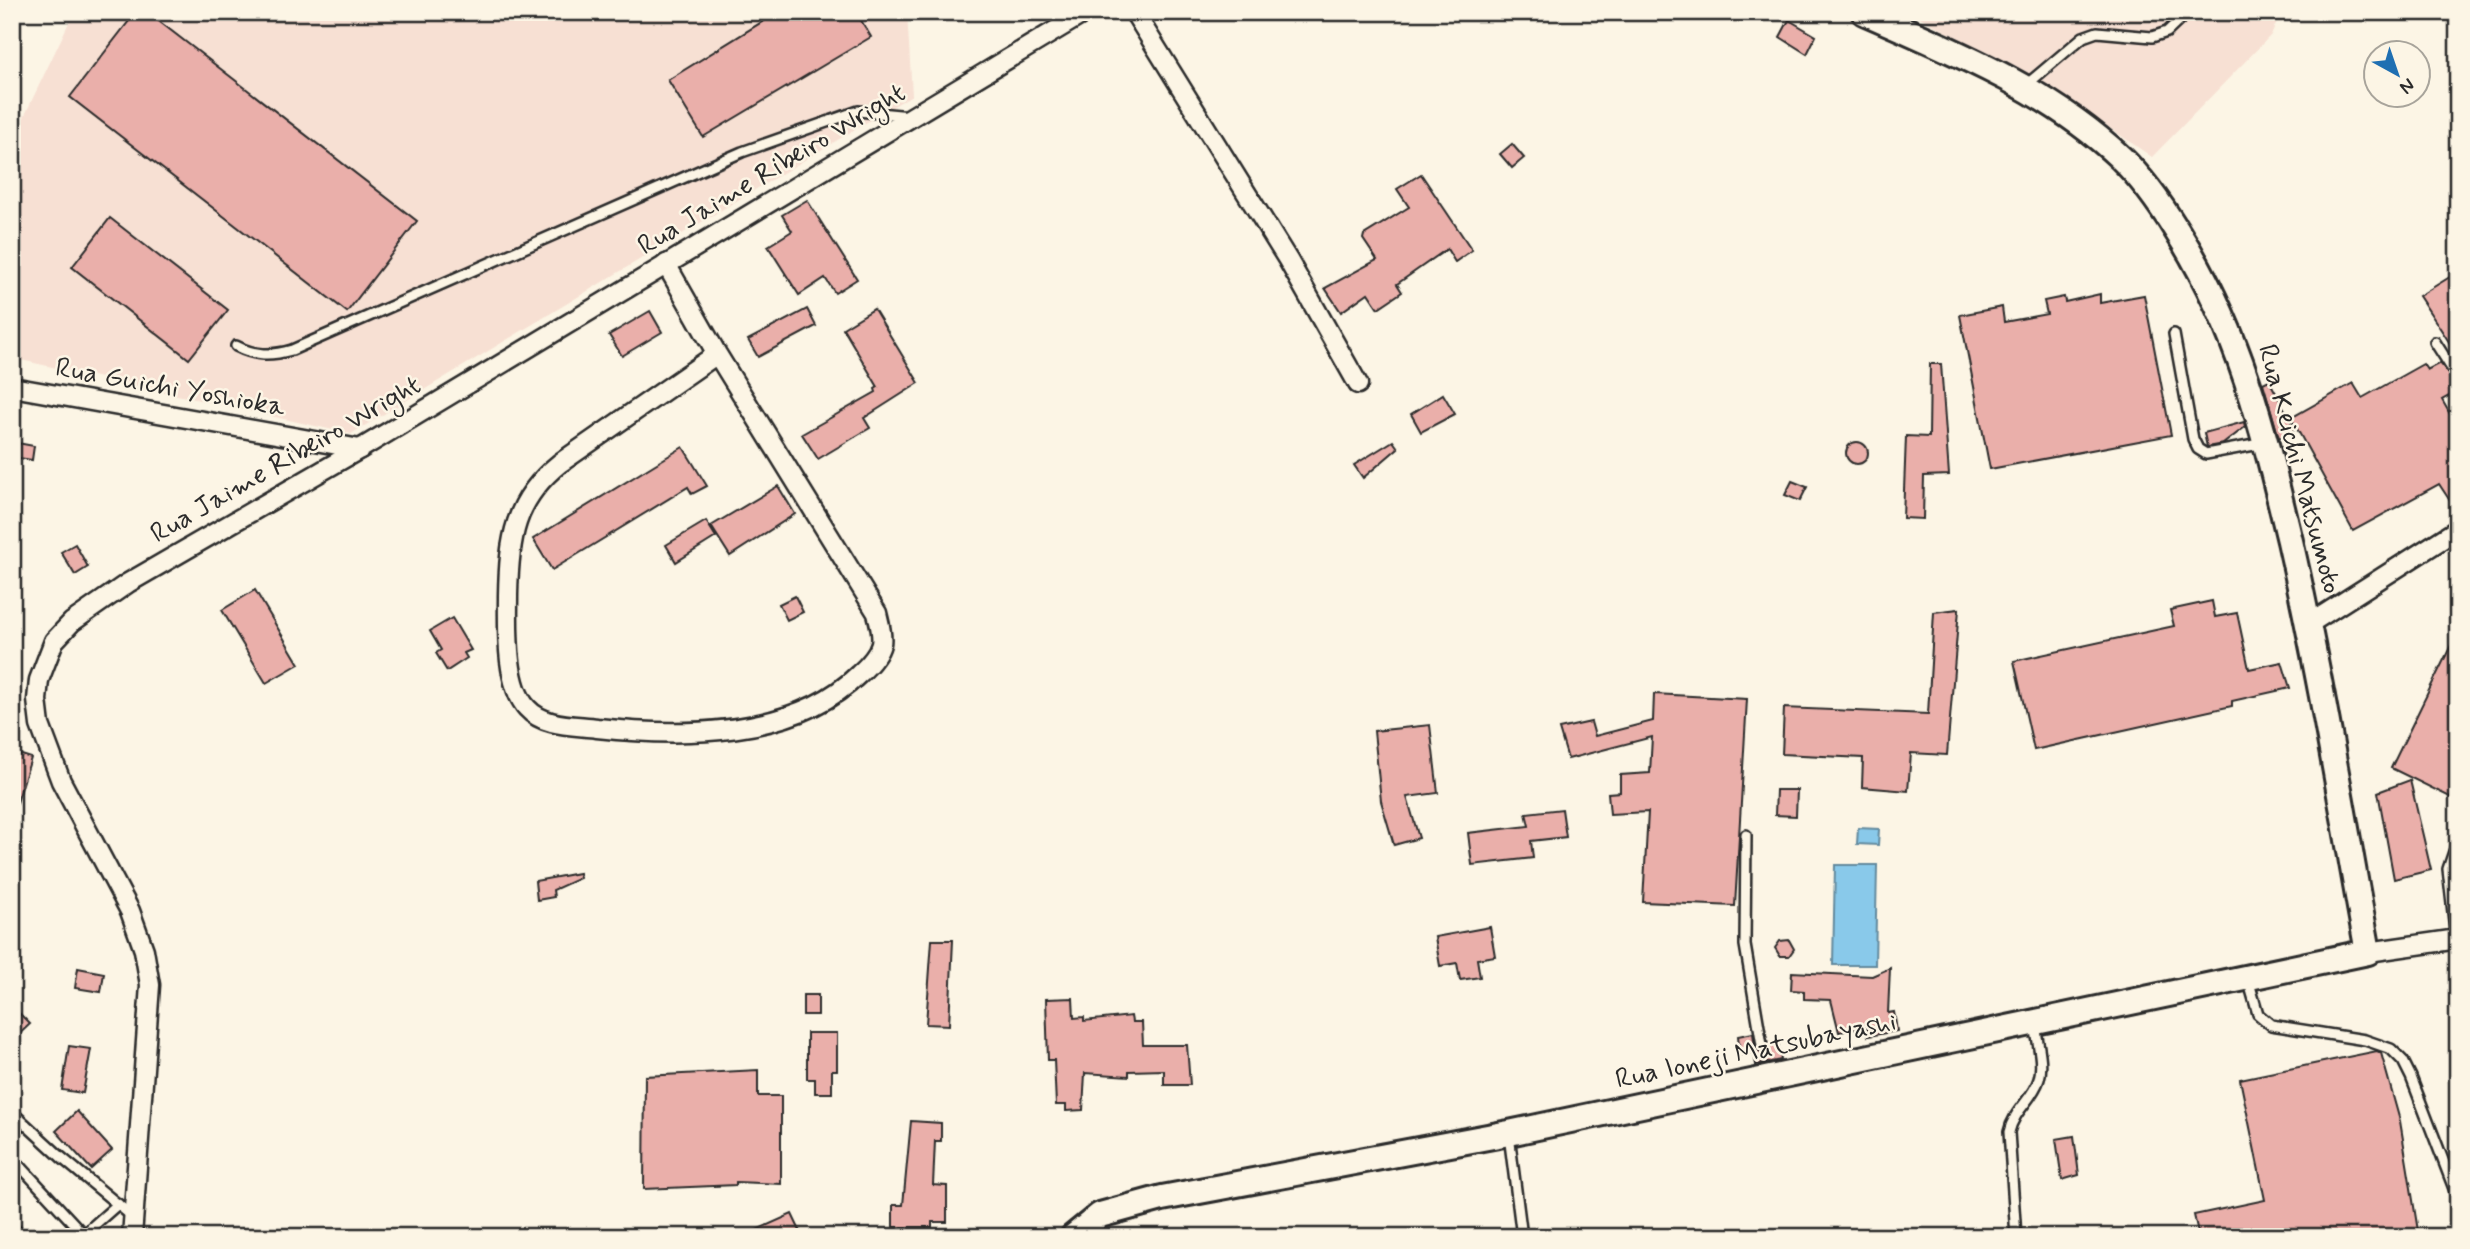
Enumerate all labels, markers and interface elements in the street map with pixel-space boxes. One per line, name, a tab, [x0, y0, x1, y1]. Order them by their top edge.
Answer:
north arrow	[2362, 38, 2432, 108]
text: N	[2394, 72, 2420, 100]
street label: Rua Jaime Ribeiro Wright	[631, 75, 914, 267]
street label: Rua Keichi Matsumoto	[2248, 340, 2350, 598]
street label: Rua Guichi Yoshioka	[52, 350, 288, 426]
street label: Rua Jaime Ribeiro Wright	[144, 367, 429, 554]
street label: Rua Ioneji Matsubayashi	[1612, 1003, 1900, 1099]

